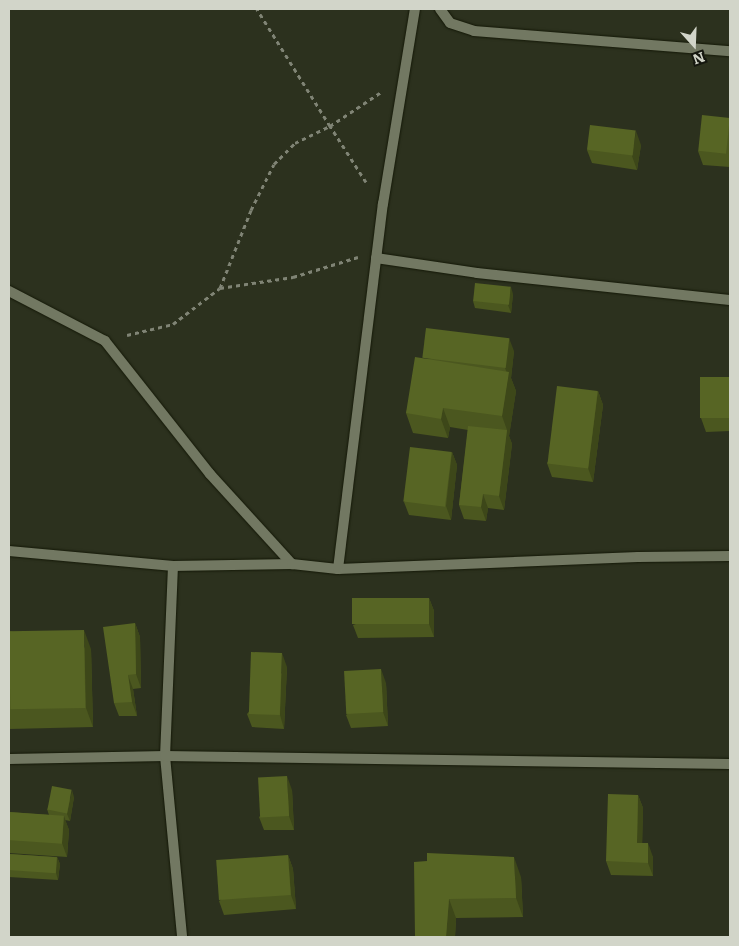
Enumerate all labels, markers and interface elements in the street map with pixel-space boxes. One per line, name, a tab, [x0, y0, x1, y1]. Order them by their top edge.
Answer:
north arrow	[669, 20, 719, 70]
text: N	[690, 48, 708, 71]

